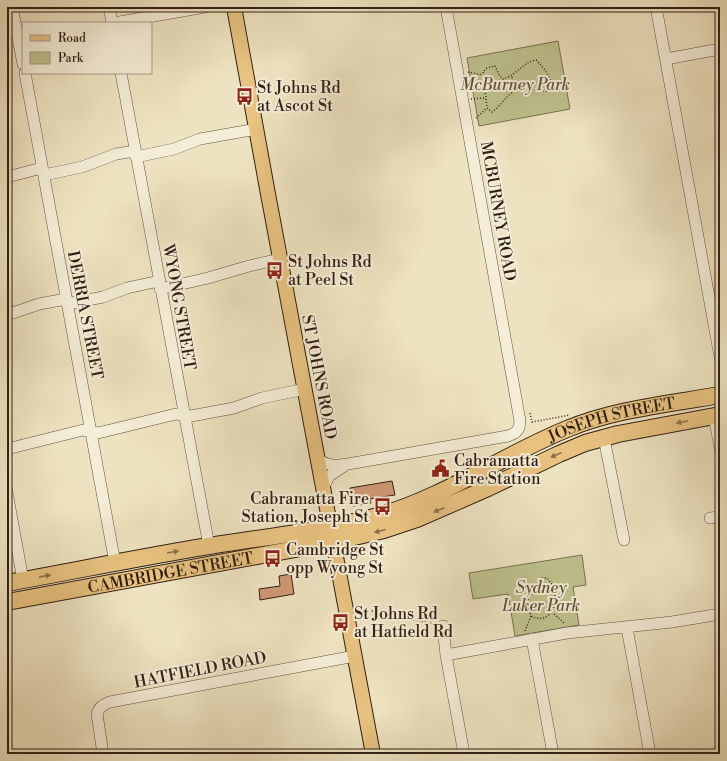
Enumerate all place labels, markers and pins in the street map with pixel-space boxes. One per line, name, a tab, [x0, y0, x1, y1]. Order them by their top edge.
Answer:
place label: St Johns Rd at Ascot St	[257, 78, 341, 116]
bus stop icon: St Johns Rd at Ascot St	[234, 86, 254, 106]
place label: St Johns Rd at Peel St	[288, 252, 372, 290]
bus stop icon: St Johns Rd at Peel St	[265, 260, 285, 280]
place label: Cabramatta Fire Station	[454, 451, 541, 489]
public building icon: Cabramatta Fire Station	[431, 459, 451, 479]
place label: Cabramatta Fire Station, Joseph St	[241, 489, 369, 527]
bus stop icon: Cabramatta Fire Station, Joseph St	[372, 497, 392, 517]
place label: Cambridge St opp Wyong St	[286, 540, 384, 578]
bus stop icon: Cambridge St opp Wyong St	[263, 548, 283, 568]
place label: St Johns Rd at Hatfield Rd	[354, 604, 453, 642]
bus stop icon: St Johns Rd at Hatfield Rd	[331, 612, 351, 632]

